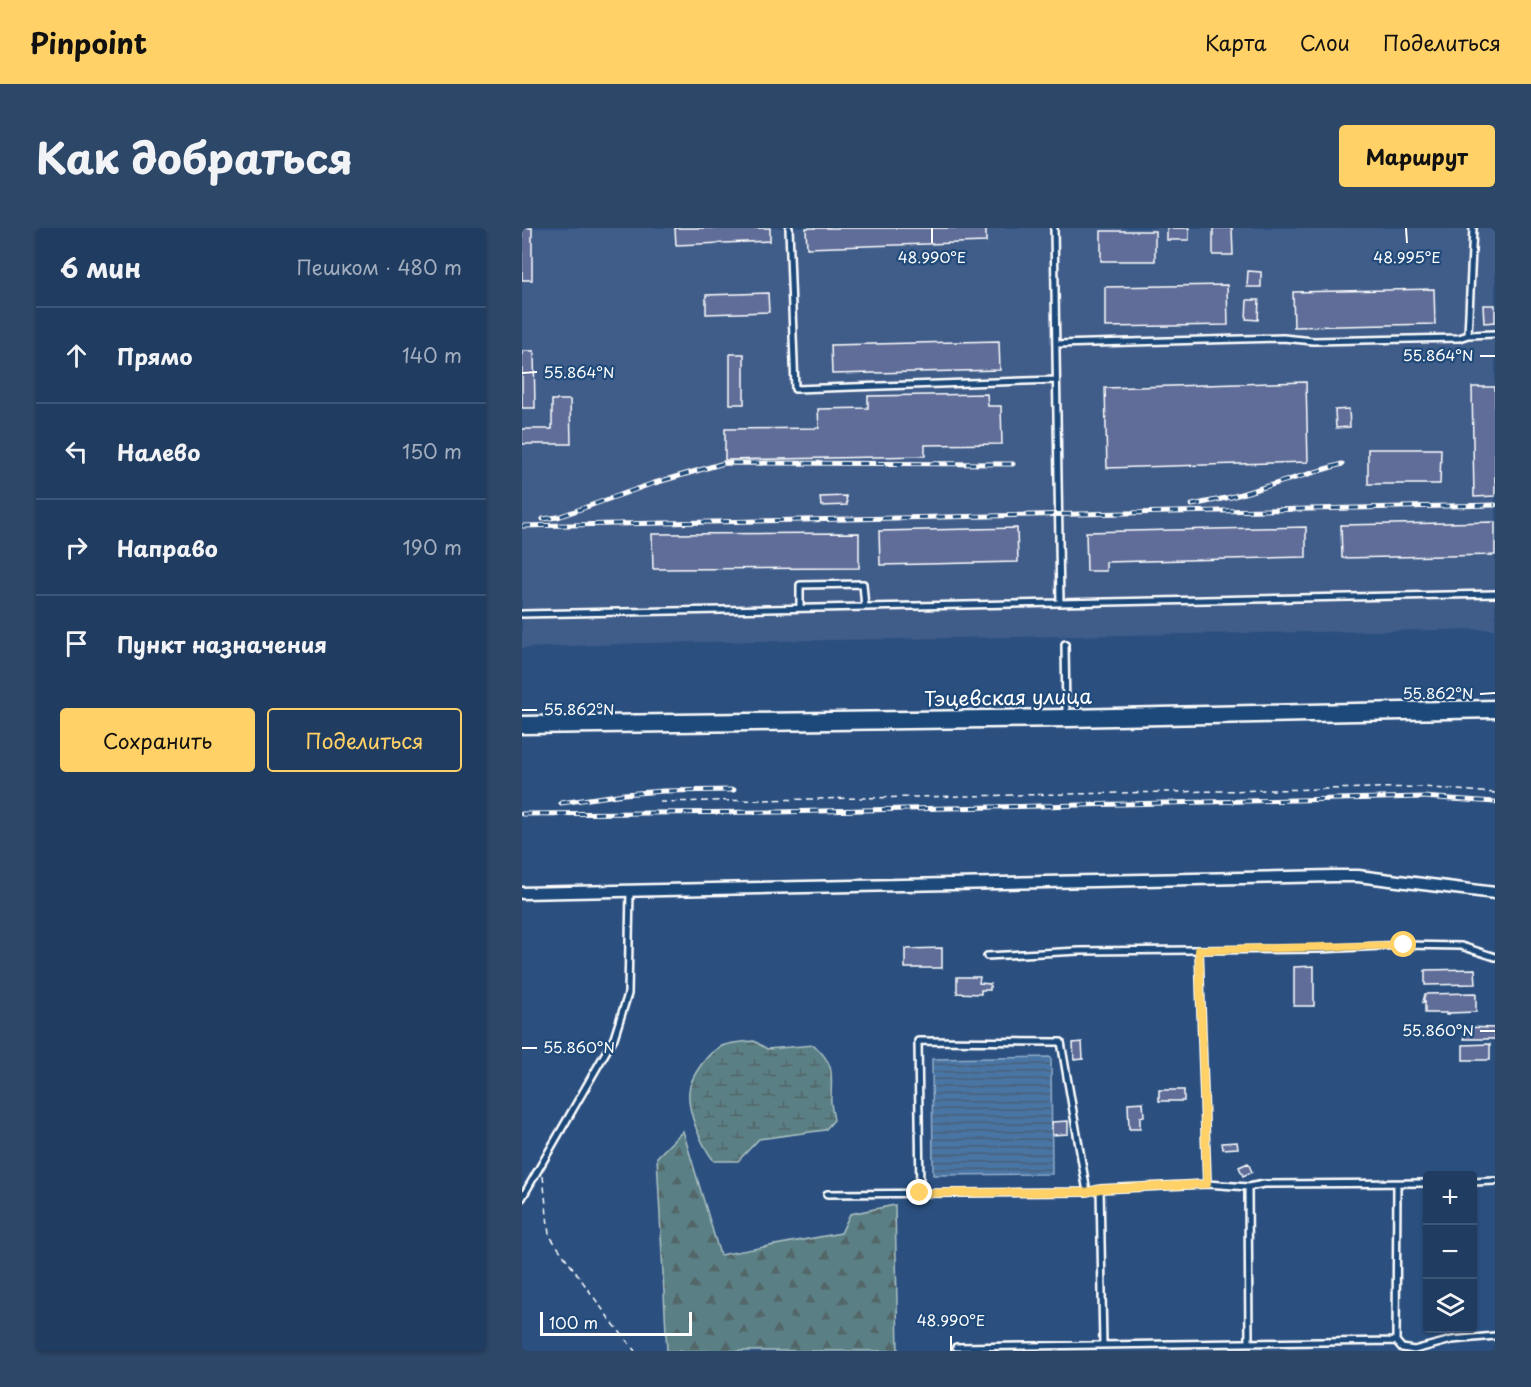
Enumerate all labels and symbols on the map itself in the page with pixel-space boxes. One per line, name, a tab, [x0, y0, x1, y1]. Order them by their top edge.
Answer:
text: 48.990°E	[898, 245, 966, 268]
text: 48.995°E	[1373, 245, 1441, 268]
text: 55.864°N	[1403, 343, 1473, 366]
text: 55.864°N	[544, 360, 614, 383]
street label: Тэцевская улица	[924, 681, 1093, 713]
text: 55.862°N	[1402, 681, 1474, 704]
text: 55.862°N	[543, 697, 615, 720]
route start	[1390, 931, 1416, 957]
text: 55.860°N	[1402, 1018, 1474, 1041]
text: 55.860°N	[543, 1035, 615, 1058]
route end	[906, 1179, 932, 1205]
text: 48.990°E	[917, 1308, 985, 1331]
scale bar	[540, 1309, 692, 1336]

